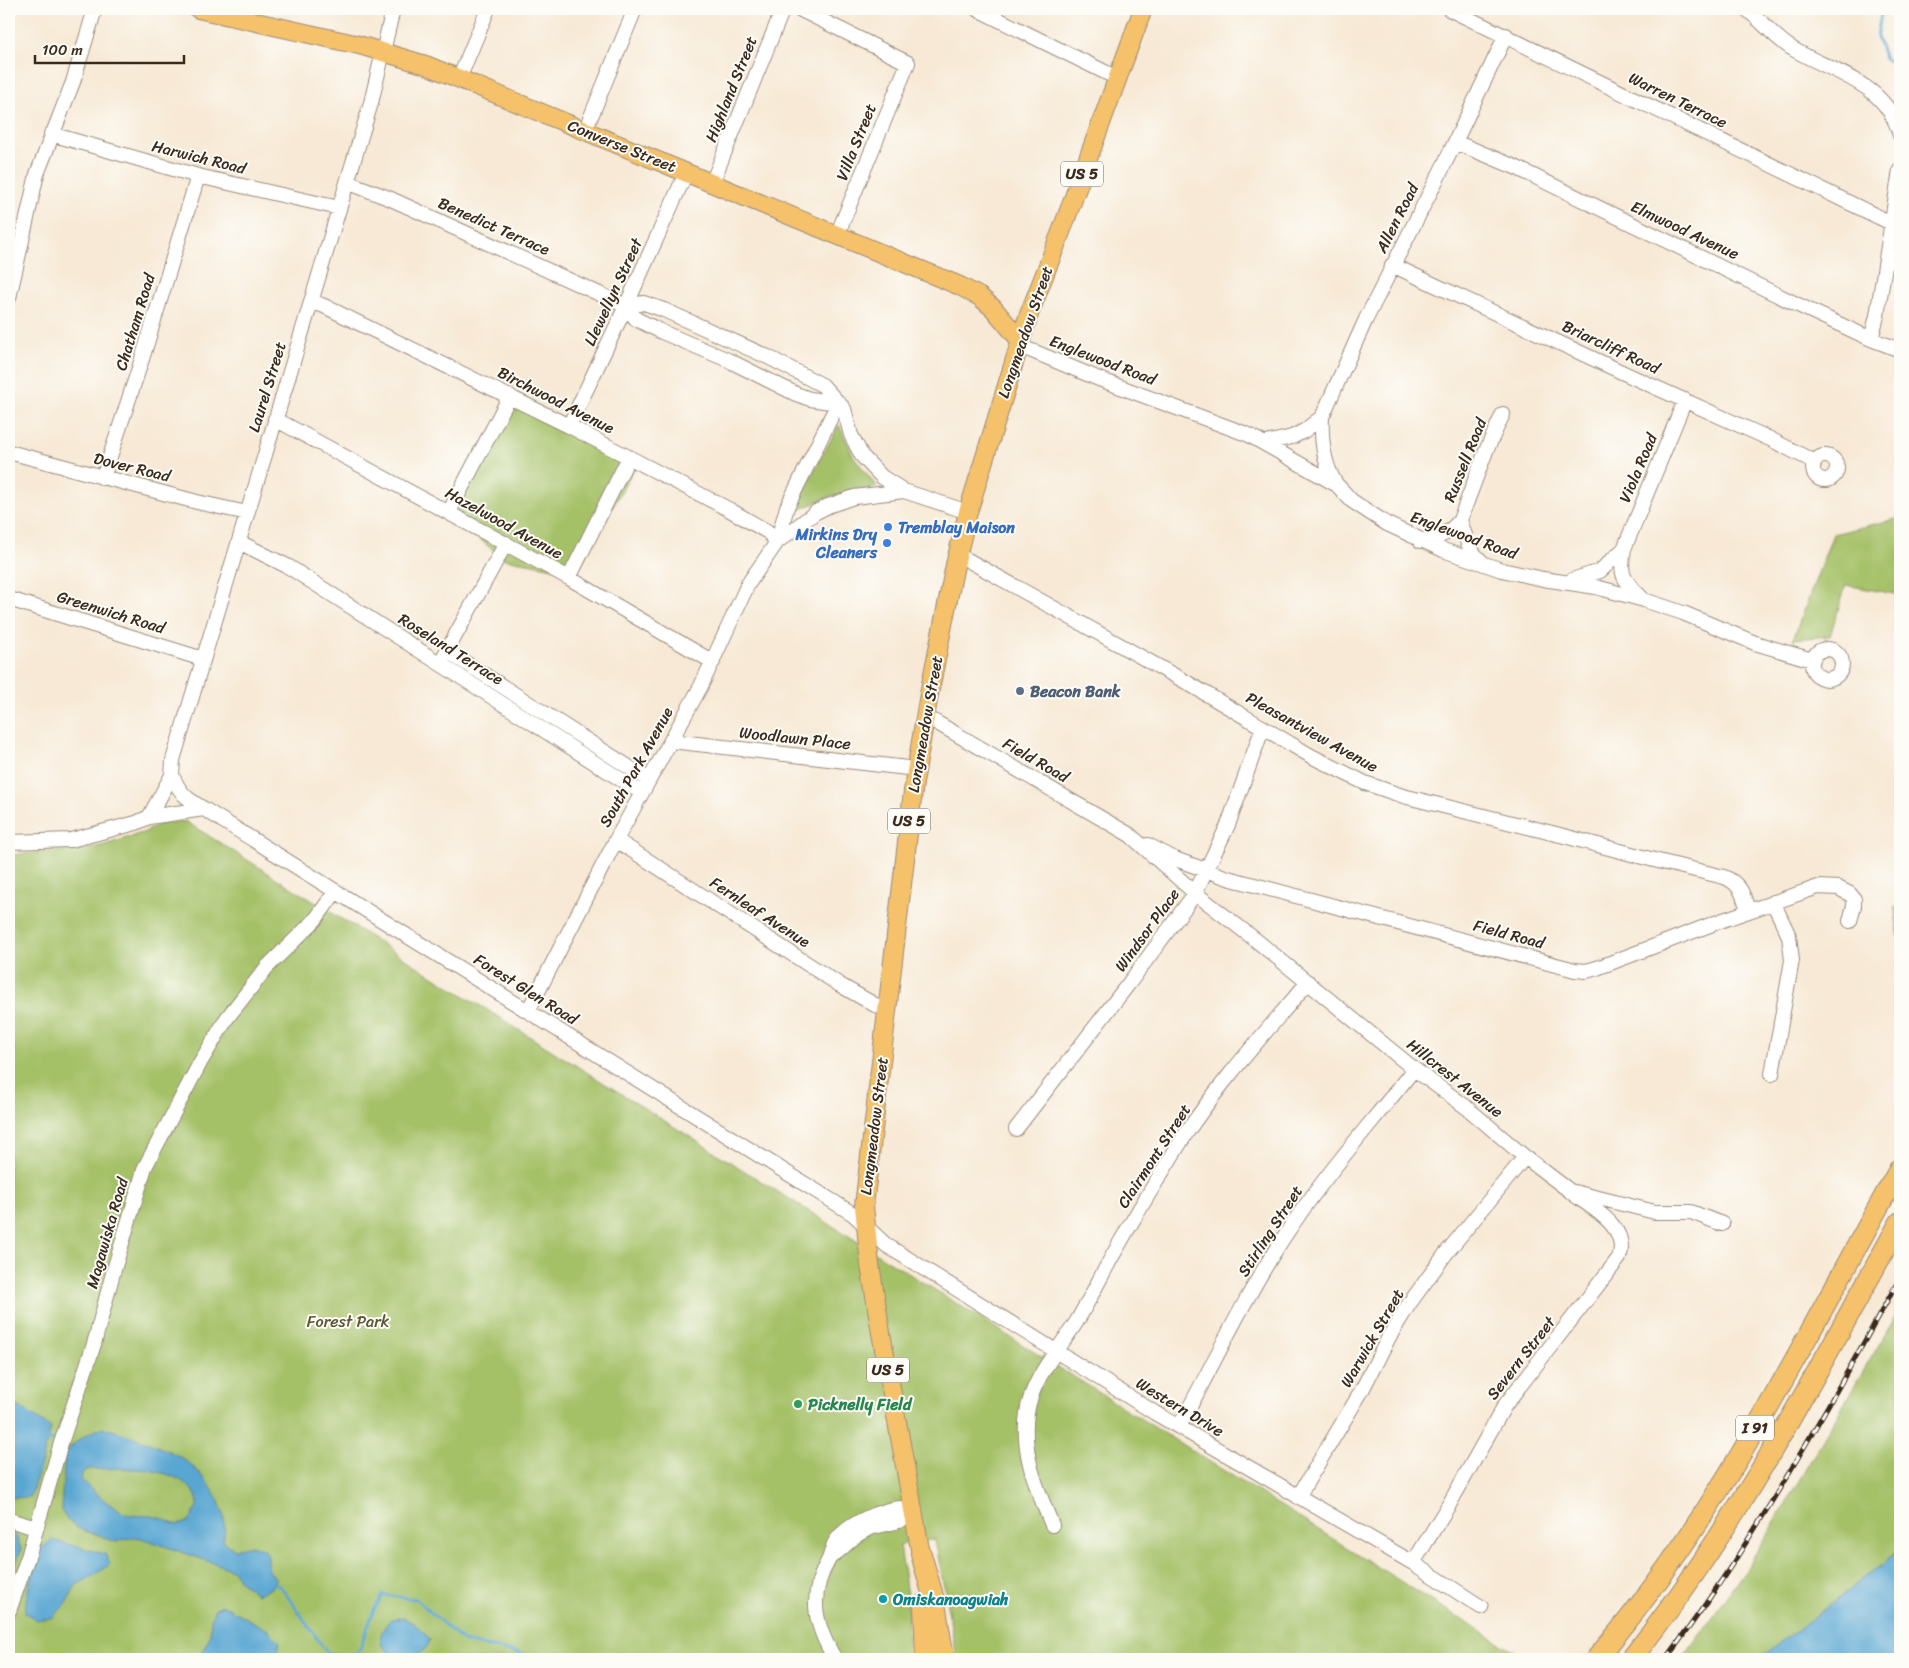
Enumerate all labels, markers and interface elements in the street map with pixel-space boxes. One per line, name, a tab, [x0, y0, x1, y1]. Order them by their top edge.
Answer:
street label: Highland Street	[696, 31, 766, 147]
scale bar	[35, 32, 184, 64]
text: 100 m	[42, 37, 83, 63]
street label: Warren Terrace	[1624, 63, 1732, 137]
street label: Villa Street	[827, 99, 885, 185]
street label: Converse Street	[563, 111, 681, 181]
street label: Harwich Road	[149, 131, 251, 183]
road number: US 5	[1061, 162, 1103, 186]
street label: Allen Road	[1367, 177, 1428, 259]
street label: Benedict Terrace	[433, 188, 555, 264]
street label: Elmwood Avenue	[1626, 192, 1744, 268]
street label: Llewellyn Street	[575, 233, 651, 351]
street label: Longmeadow Street	[989, 262, 1061, 402]
street label: Chatham Road	[106, 268, 164, 374]
street label: Briarcliff Road	[1557, 312, 1666, 383]
street label: Englewood Road	[1045, 326, 1162, 394]
street label: Laurel Street	[239, 338, 295, 436]
street label: Birchwood Avenue	[492, 358, 620, 442]
street label: Russell Road	[1435, 412, 1496, 507]
street label: Viola Road	[1610, 427, 1666, 507]
street label: Dover Road	[91, 443, 175, 491]
street label: Hazelwood Avenue	[440, 479, 568, 567]
street label: Englewood Road	[1406, 502, 1523, 568]
place label: Tremblay Maison	[898, 513, 1015, 542]
place label: Mirkins Dry Cleaners	[795, 520, 878, 567]
marker: Tremblay Maison	[882, 521, 894, 533]
marker: Mirkins Dry Cleaners	[881, 537, 893, 549]
street label: Greenwich Road	[53, 582, 170, 643]
street label: Roseland Terrace	[393, 605, 510, 693]
street label: Longmeadow Street	[899, 653, 951, 795]
place label: Beacon Bank	[1030, 677, 1121, 706]
street label: Pleasantview Avenue	[1240, 683, 1384, 781]
marker: Beacon Bank	[1014, 685, 1026, 697]
street label: South Park Avenue	[591, 701, 681, 833]
street label: Woodlawn Place	[738, 718, 852, 758]
street label: Field Road	[997, 729, 1076, 791]
road number: US 5	[888, 808, 930, 834]
street label: Fernleaf Avenue	[704, 868, 816, 956]
street label: Windsor Place	[1107, 882, 1187, 978]
street label: Field Road	[1470, 911, 1549, 958]
street label: Forest Glen Road	[468, 945, 585, 1034]
street label: Hillcrest Avenue	[1400, 1031, 1510, 1125]
street label: Longmeadow Street	[851, 1055, 897, 1197]
street label: Clairmont Street	[1109, 1098, 1199, 1214]
street label: Magawiska Road	[77, 1173, 137, 1292]
street label: Stirling Street	[1229, 1179, 1311, 1283]
street label: Warwick Street	[1332, 1283, 1412, 1393]
park label: Forest Park	[307, 1307, 390, 1336]
street label: Severn Street	[1479, 1309, 1563, 1406]
road number: US 5	[867, 1358, 909, 1382]
street label: Western Drive	[1130, 1369, 1230, 1445]
place label: Picknelly Field	[808, 1390, 913, 1419]
marker: Picknelly Field	[792, 1398, 804, 1410]
road number: I 91	[1736, 1416, 1774, 1440]
place label: Omiskanoagwiah	[892, 1585, 1009, 1614]
marker: Omiskanoagwiah	[877, 1593, 889, 1605]

